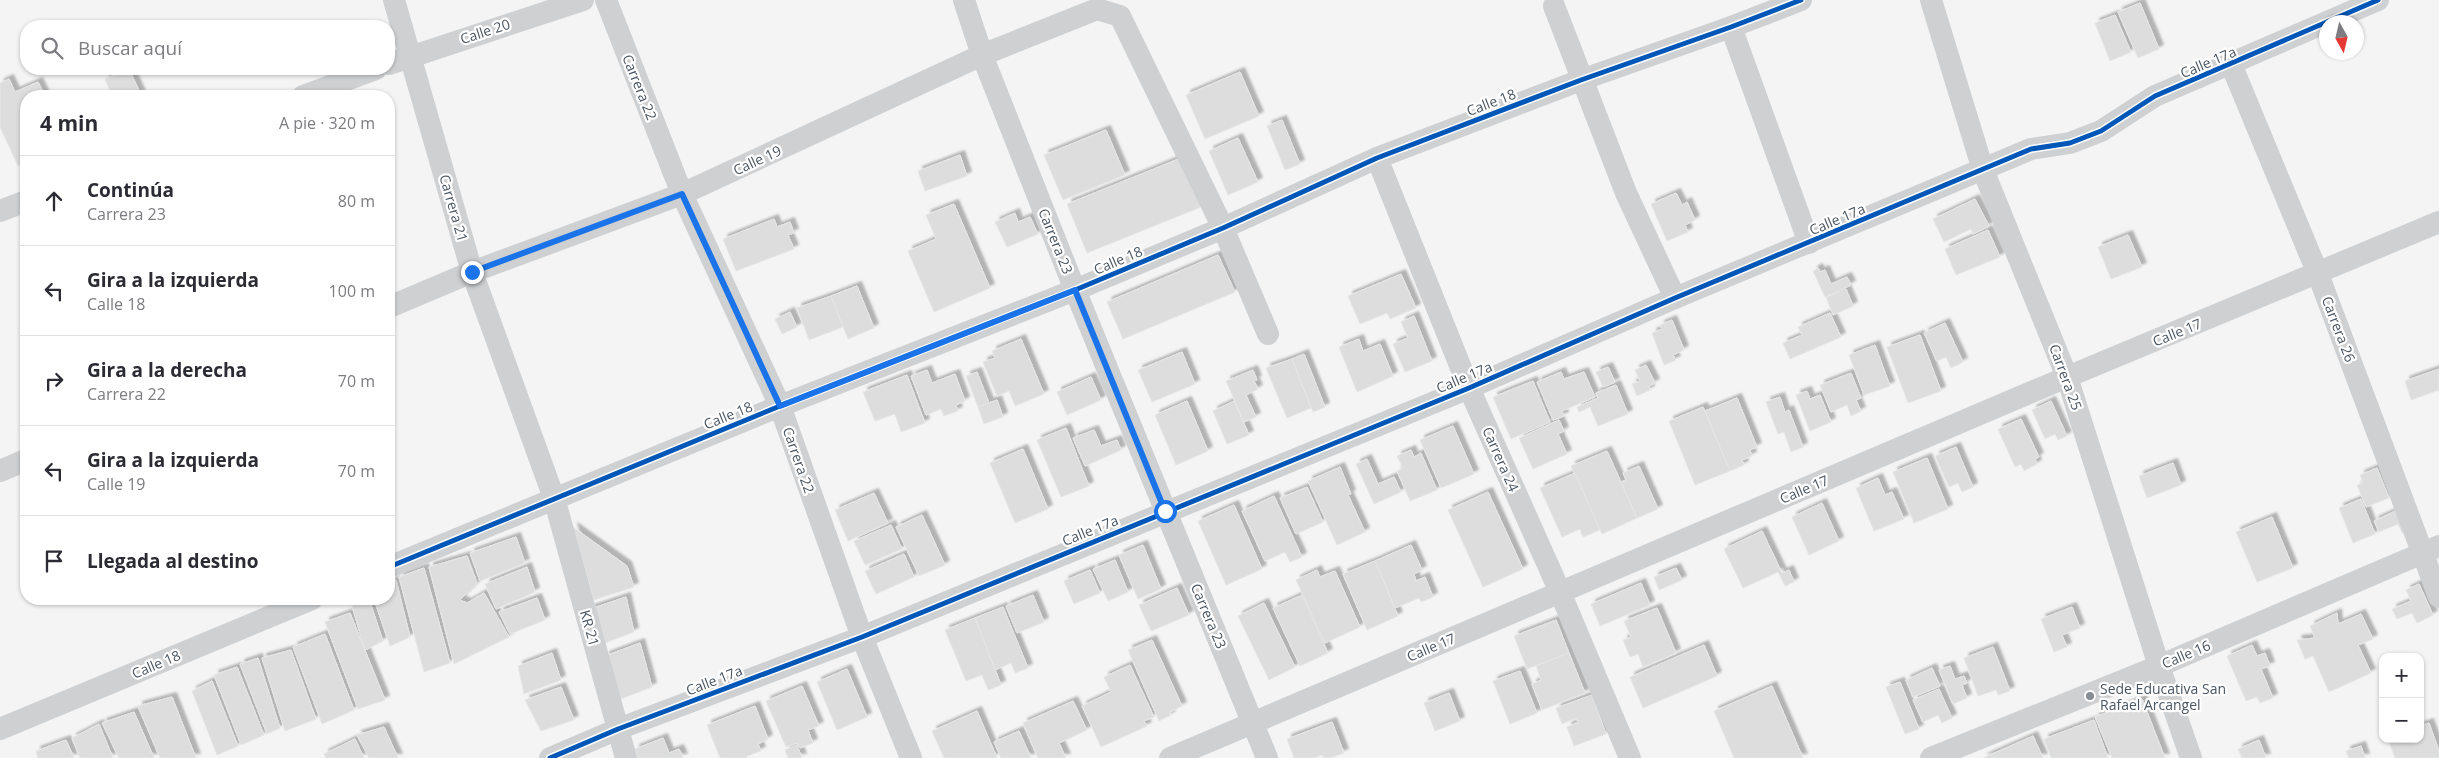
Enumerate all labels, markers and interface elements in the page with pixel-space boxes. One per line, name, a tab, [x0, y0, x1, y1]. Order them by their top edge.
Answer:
street label: Calle 20	[458, 14, 512, 48]
north arrow	[2319, 15, 2364, 60]
search box	[20, 20, 395, 75]
icon: search	[38, 34, 66, 62]
text: Buscar aquí	[78, 35, 182, 61]
street label: Calle 17a	[2177, 42, 2239, 82]
street label: Carrera 22	[618, 51, 662, 123]
street label: Calle 18	[1464, 84, 1518, 120]
text: 4 min	[40, 109, 98, 137]
text: A pie · 320 m	[279, 112, 375, 134]
street label: Calle 19	[730, 141, 784, 179]
street label: Carrera 21	[435, 172, 473, 244]
text: Continúa	[87, 177, 174, 203]
icon: ahead	[40, 187, 68, 215]
text: 80 m	[338, 190, 375, 212]
street label: Calle 17a	[1806, 199, 1868, 239]
text: Carrera 23	[87, 203, 166, 225]
street label: Carrera 23	[1034, 205, 1078, 277]
street label: Calle 18	[1091, 241, 1145, 279]
route end	[461, 261, 484, 284]
text: Gira a la izquierda	[87, 267, 259, 293]
icon: left	[40, 277, 68, 305]
text: 100 m	[329, 280, 375, 302]
text: Calle 18	[87, 293, 145, 315]
street label: Carrera 26	[2318, 293, 2360, 365]
street label: Calle 17	[2150, 314, 2204, 350]
street label: Carrera 25	[2045, 341, 2087, 413]
text: Gira a la derecha	[87, 357, 247, 383]
street label: Calle 17a	[1433, 357, 1495, 397]
icon: right	[40, 367, 68, 395]
text: 70 m	[338, 370, 375, 392]
text: Carrera 22	[87, 383, 166, 405]
street label: Calle 18	[701, 397, 755, 433]
street label: Carrera 22	[779, 424, 819, 496]
street label: Carrera 24	[1478, 424, 1524, 494]
text: Gira a la izquierda	[87, 447, 259, 473]
icon: left	[40, 457, 68, 485]
text: 70 m	[338, 460, 375, 482]
street label: Calle 17	[1777, 470, 1831, 508]
text: Calle 19	[87, 473, 145, 495]
route start	[1154, 500, 1177, 523]
street label: Calle 17a	[1059, 510, 1121, 550]
icon: arrive	[40, 547, 68, 575]
text: Llegada al destino	[87, 548, 259, 574]
street label: Carrera 23	[1187, 581, 1231, 651]
street label: KR 21	[576, 608, 604, 648]
street label: Calle 17	[1404, 628, 1458, 666]
street label: Calle 16	[2159, 635, 2213, 673]
street label: Calle 18	[129, 645, 183, 683]
map controls	[2379, 653, 2424, 743]
button: +	[2379, 653, 2424, 698]
street label: Calle 17a	[683, 661, 745, 699]
place label: Sede Educativa San Rafael Arcangel	[2100, 679, 2226, 714]
marker: Sede Educativa San Rafael Arcangel	[2084, 690, 2096, 702]
button: −	[2379, 698, 2424, 743]

